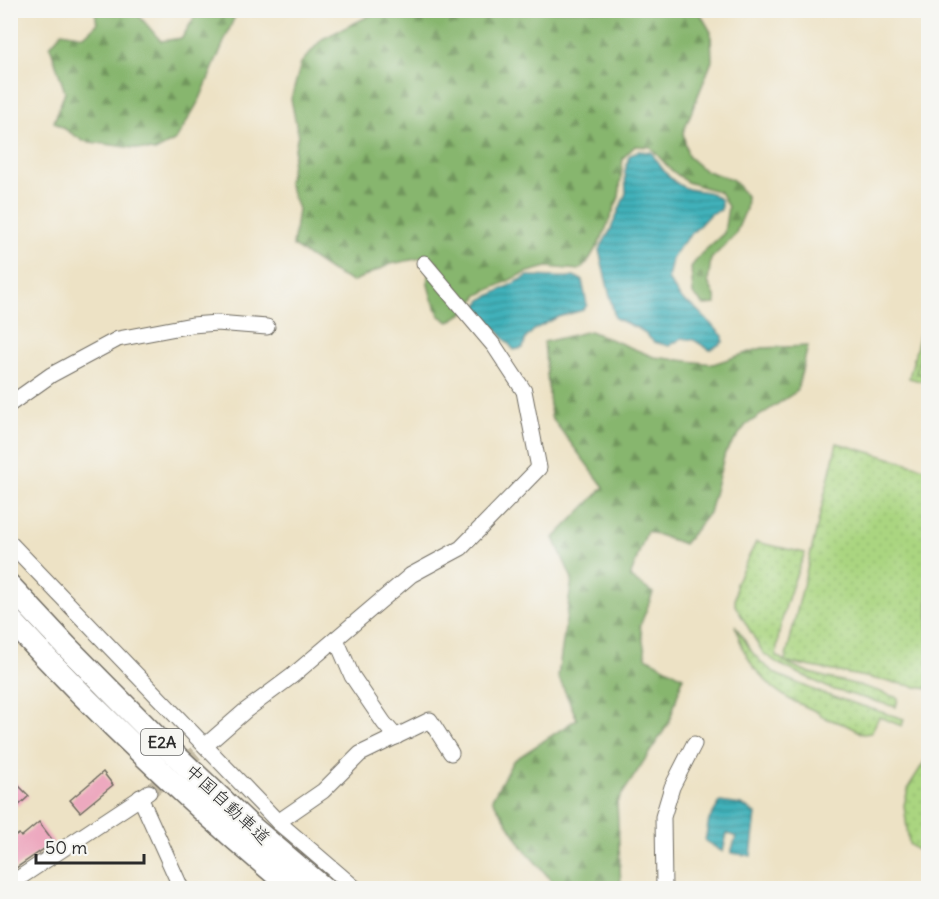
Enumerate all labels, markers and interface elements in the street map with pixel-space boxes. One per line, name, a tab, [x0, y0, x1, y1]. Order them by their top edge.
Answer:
road number: E2A	[141, 729, 183, 755]
street label: 中国自動車道	[181, 759, 275, 849]
scale bar	[36, 827, 144, 865]
text: 50 m	[45, 836, 87, 859]

